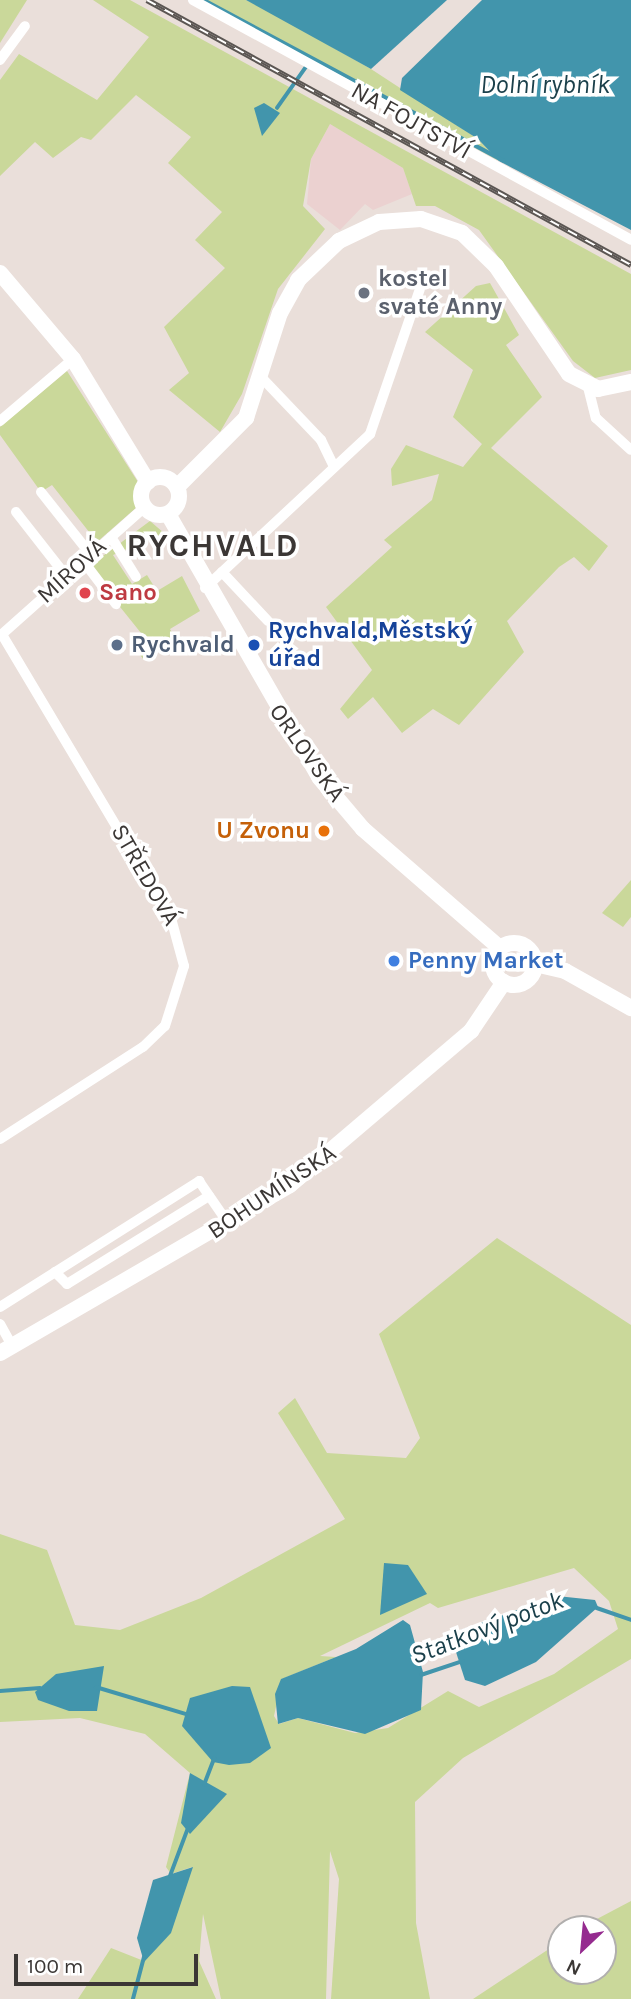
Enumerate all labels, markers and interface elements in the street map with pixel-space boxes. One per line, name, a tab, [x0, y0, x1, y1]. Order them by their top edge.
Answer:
water label: Dolní rybník	[480, 69, 610, 101]
street label: NA FOJTSTVÍ	[346, 76, 476, 166]
place label: kostel svaté Anny	[378, 265, 502, 321]
marker: kostel svaté Anny	[356, 285, 372, 301]
district label: RYCHVALD	[128, 527, 298, 565]
street label: MÍROVÁ	[31, 532, 113, 610]
place label: Sano	[99, 579, 157, 607]
marker: Sano	[77, 585, 93, 601]
place label: Rychvald,Městský úřad	[268, 617, 473, 673]
place label: Rychvald	[131, 631, 235, 659]
marker: Rychvald	[109, 637, 125, 653]
marker: Rychvald,Městský úřad	[246, 637, 262, 653]
street label: ORLOVSKÁ	[263, 698, 351, 808]
place label: U Zvonu	[216, 817, 310, 845]
street label: STŘEDOVÁ	[104, 819, 186, 931]
marker: U Zvonu	[316, 823, 332, 839]
place label: Penny Market	[408, 947, 564, 975]
marker: Penny Market	[386, 953, 402, 969]
street label: BOHUMÍNSKÁ	[202, 1139, 342, 1245]
water label: Statkový potok	[406, 1585, 568, 1671]
north arrow	[547, 1915, 617, 1985]
scale bar	[18, 1940, 201, 1984]
text: 100 m	[27, 1954, 84, 1978]
text: N	[563, 1954, 585, 1980]

